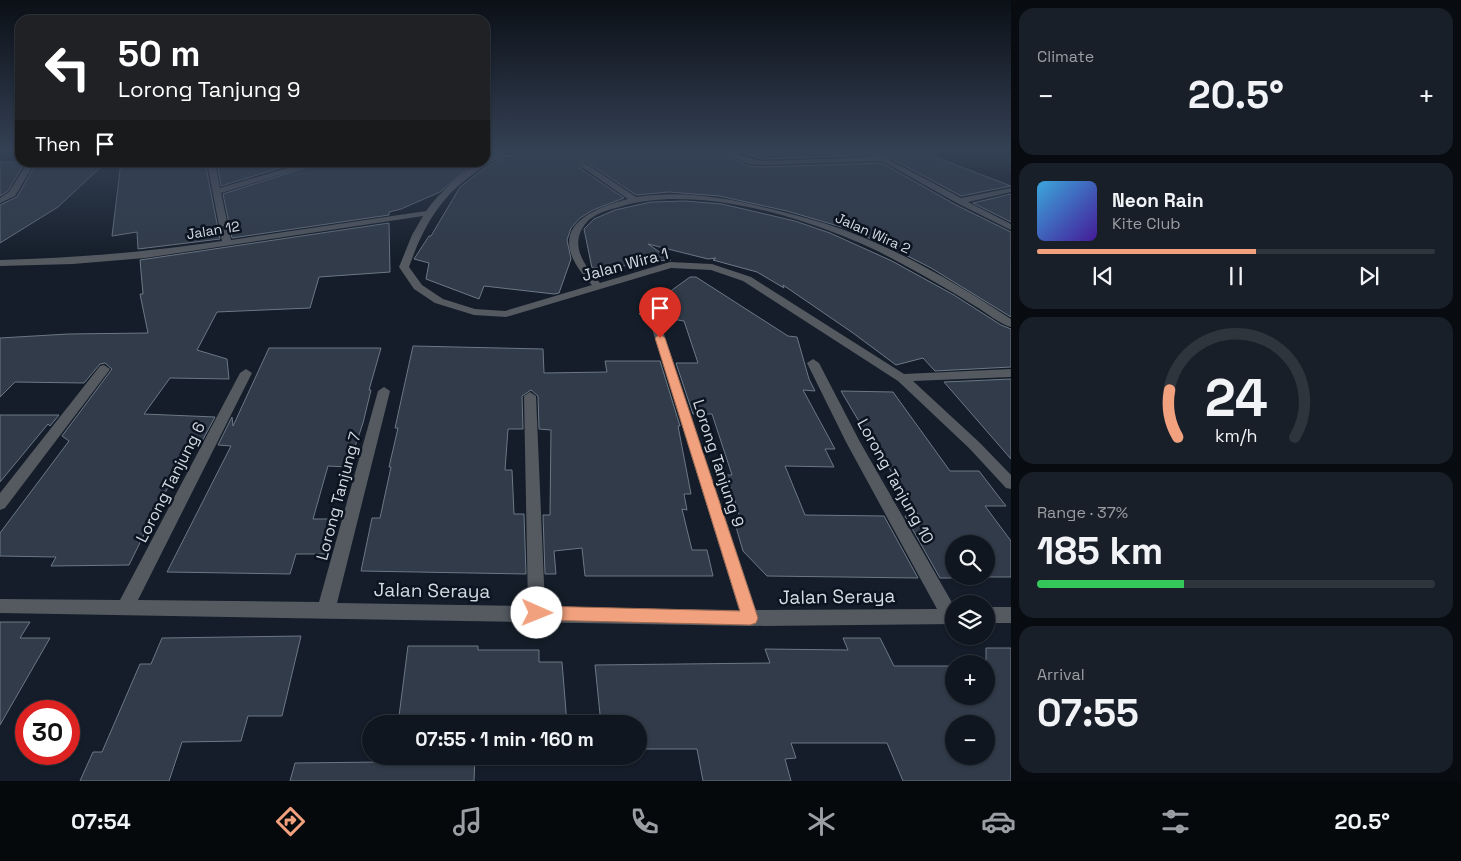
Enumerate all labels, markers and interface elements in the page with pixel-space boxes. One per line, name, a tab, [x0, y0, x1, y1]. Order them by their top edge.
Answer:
text: 50 m	[118, 32, 200, 76]
icon: left	[35, 35, 100, 100]
text: Climate	[1037, 46, 1094, 67]
text: 20.5°	[1188, 71, 1284, 119]
text: Lorong Tanjung 9	[118, 75, 301, 103]
text: −	[1037, 78, 1054, 114]
text: +	[1418, 78, 1435, 114]
icon: arrive	[91, 130, 119, 158]
text: Then	[35, 132, 81, 157]
text: Neon Rain	[1112, 188, 1204, 213]
street label: Jalan Wira 2	[833, 208, 913, 258]
text: Kite Club	[1112, 213, 1181, 234]
street label: Jalan 12	[185, 217, 241, 243]
street label: Jalan Wira 1	[579, 243, 671, 286]
icon: previous	[1089, 262, 1117, 290]
icon: pause	[1222, 262, 1250, 290]
icon: next	[1355, 262, 1383, 290]
pin	[639, 287, 681, 338]
icon: arrive	[646, 294, 674, 322]
text: 24	[1204, 365, 1268, 431]
street label: Lorong Tanjung 9	[688, 397, 749, 530]
street label: Lorong Tanjung 10	[852, 415, 939, 548]
street label: Lorong Tanjung 6	[131, 418, 210, 546]
text: km/h	[1215, 424, 1257, 447]
street label: Lorong Tanjung 7	[311, 430, 366, 563]
text: Range · 37%	[1037, 502, 1128, 523]
text: 185 km	[1037, 527, 1163, 575]
map controls	[945, 535, 995, 765]
button: search	[945, 535, 995, 585]
street label: Jalan Seraya	[373, 577, 491, 604]
street label: Jalan Seraya	[778, 583, 896, 610]
position arrow	[510, 586, 562, 638]
button: layers	[945, 595, 995, 645]
button: +	[945, 655, 995, 705]
text: Arrival	[1037, 664, 1085, 685]
text: 07:55	[1037, 689, 1139, 737]
speed limit sign: 30	[15, 700, 80, 765]
button: −	[945, 715, 995, 765]
text: 07:55 · 1 min · 160 m	[415, 727, 594, 752]
icon: directions	[273, 804, 308, 839]
icon: music	[450, 804, 485, 839]
icon: phone	[627, 804, 662, 839]
icon: climate	[804, 804, 839, 839]
icon: car	[981, 804, 1016, 839]
icon: filters	[1158, 804, 1193, 839]
text: 07:54	[71, 807, 131, 835]
text: 20.5°	[1335, 807, 1390, 835]

